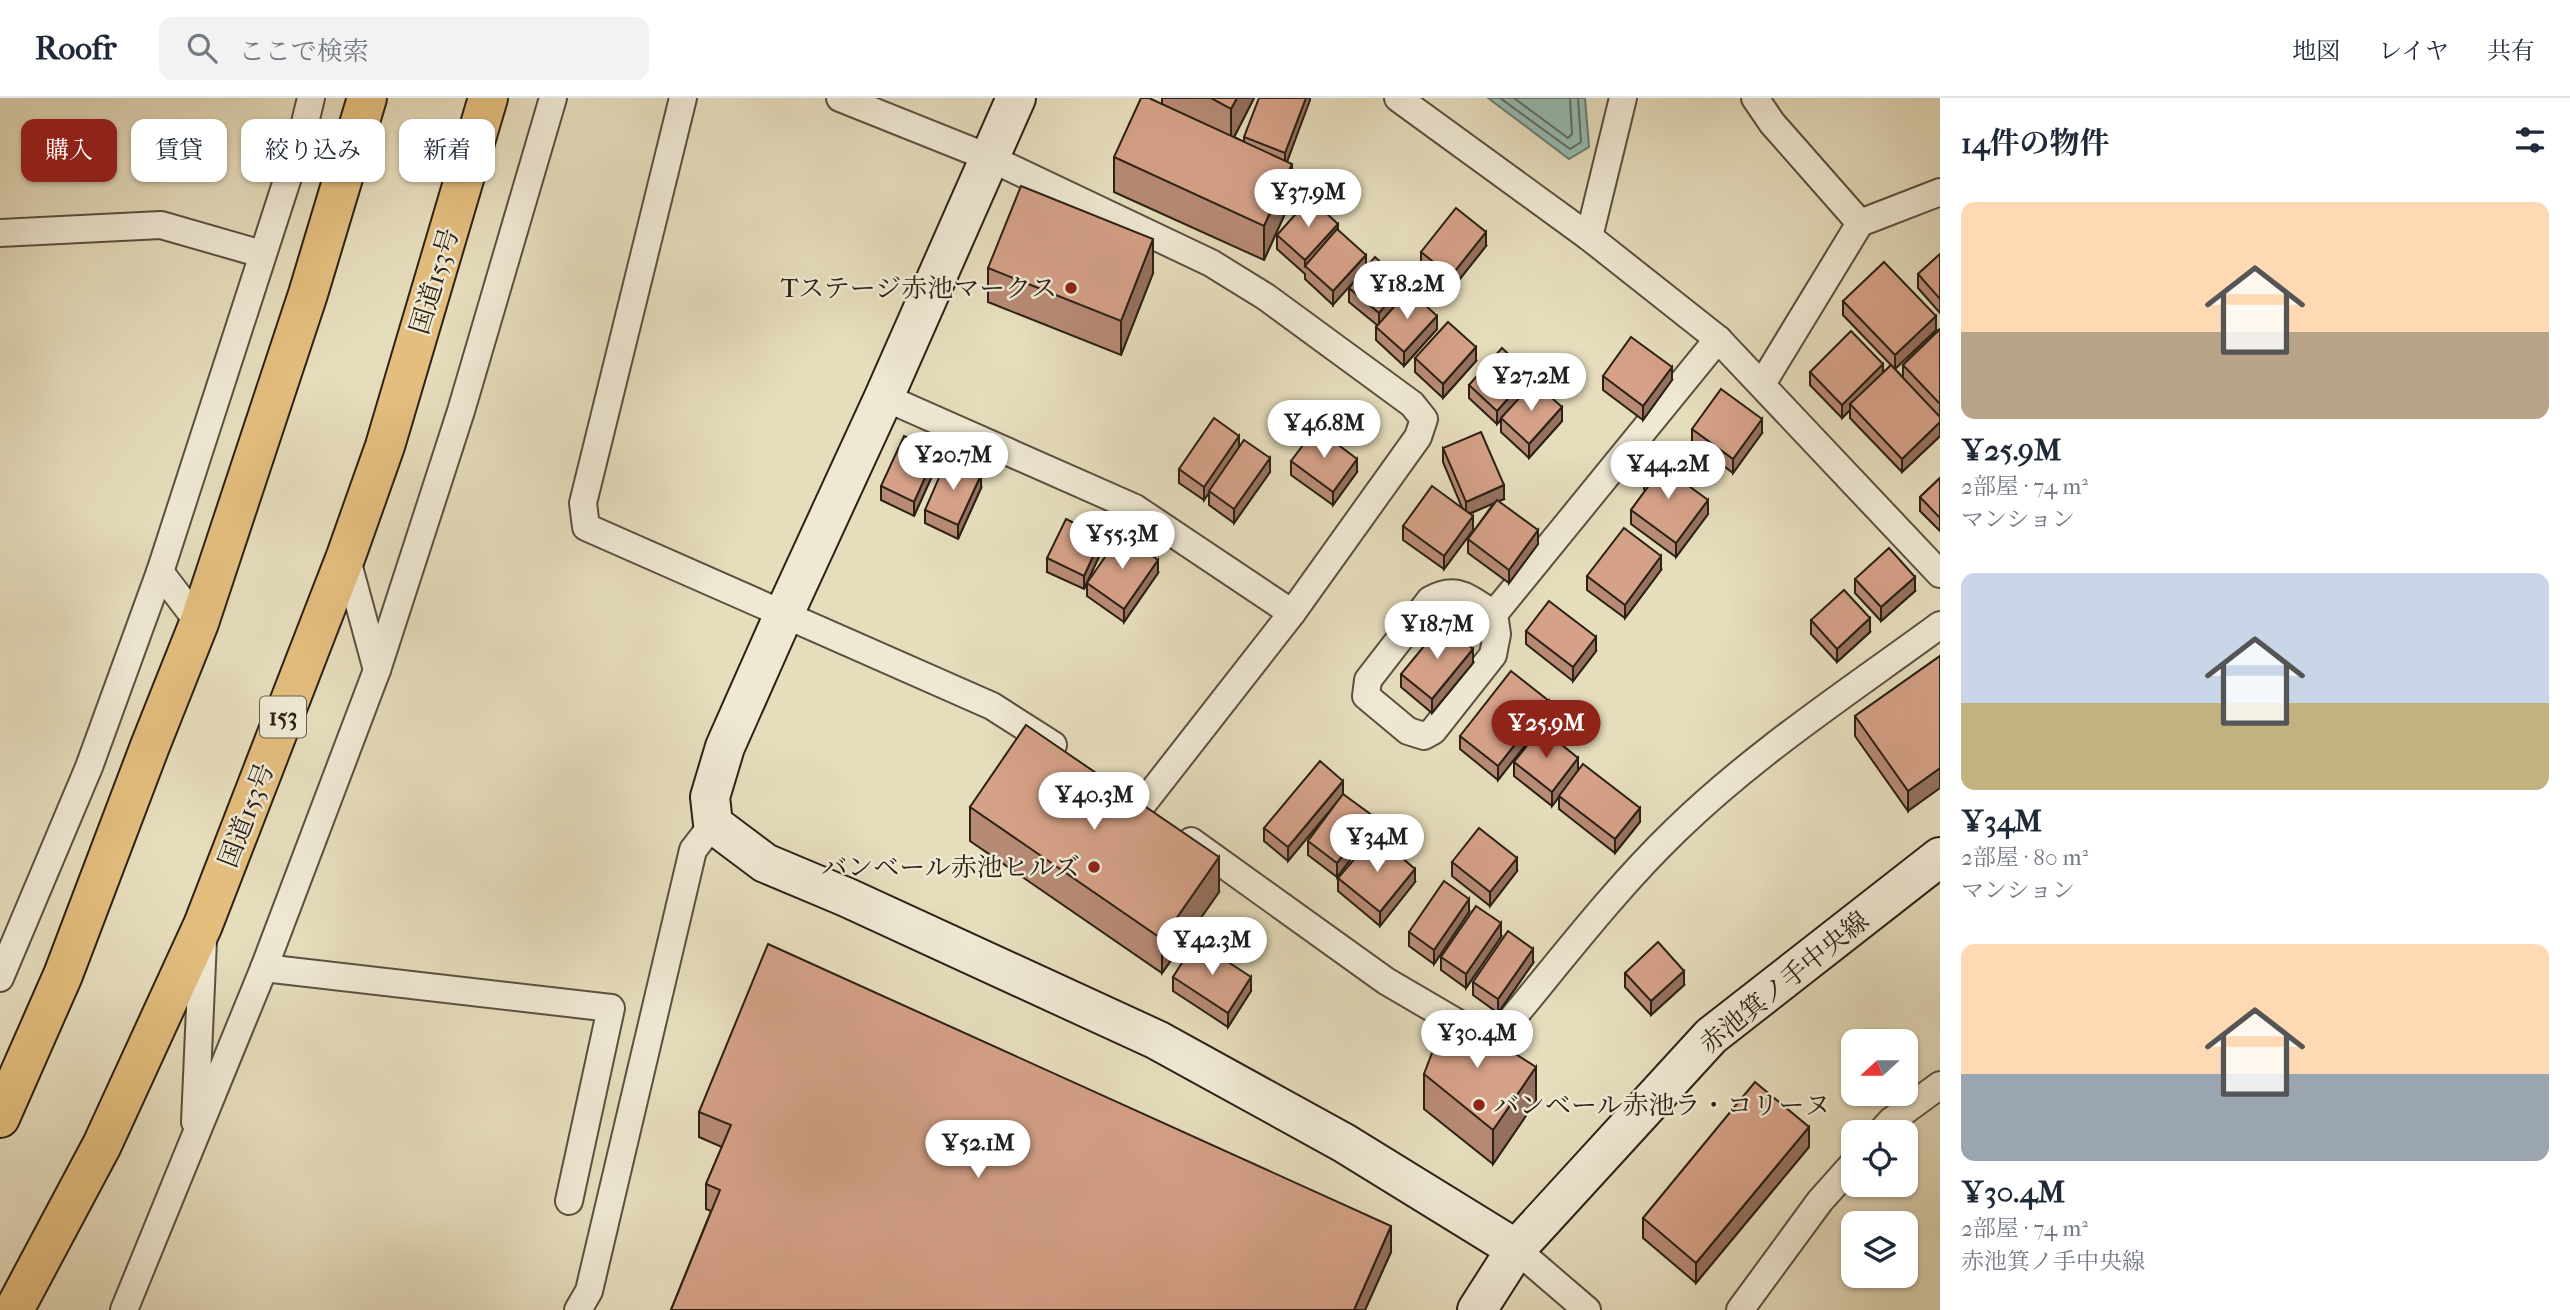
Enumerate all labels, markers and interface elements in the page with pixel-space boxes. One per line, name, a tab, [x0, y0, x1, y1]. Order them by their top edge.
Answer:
search box	[159, 17, 649, 80]
text: Roofr	[35, 29, 117, 68]
icon: search	[183, 29, 221, 67]
text: ここで検索	[239, 36, 369, 67]
text: 地図	[2292, 37, 2340, 65]
text: レイヤ	[2378, 37, 2449, 65]
text: 共有	[2487, 37, 2535, 65]
chip: 購入	[21, 119, 117, 182]
chip: 賃貸	[131, 119, 227, 182]
chip: 絞り込み	[241, 119, 385, 182]
chip: 新着	[399, 119, 495, 182]
icon: filters	[2511, 121, 2549, 159]
text: 14件の物件	[1961, 126, 2109, 161]
pin: ¥37.9M	[1251, 170, 1365, 229]
text: ¥37.9M	[1270, 178, 1346, 205]
street label: 国道153号	[404, 224, 465, 338]
icon: home	[2192, 247, 2318, 373]
pin: ¥18.2M	[1350, 262, 1464, 321]
text: ¥18.2M	[1370, 270, 1444, 297]
place label: Tステージ赤池マークス	[781, 273, 1057, 304]
marker: Tステージ赤池マークス	[1063, 280, 1079, 296]
pin: ¥27.2M	[1474, 354, 1588, 413]
text: ¥27.2M	[1492, 362, 1570, 389]
pin: ¥46.8M	[1267, 400, 1381, 460]
text: ¥46.8M	[1284, 409, 1364, 436]
pin: ¥20.7M	[896, 432, 1010, 492]
text: ¥25.9M	[1961, 433, 2061, 468]
text: ¥20.7M	[914, 441, 992, 468]
pin: ¥44.2M	[1611, 442, 1725, 501]
text: ¥44.2M	[1626, 450, 1710, 477]
text: 2部屋 · 74 m²	[1961, 473, 2088, 500]
text: マンション	[1961, 506, 2075, 533]
pin: ¥55.3M	[1065, 512, 1179, 571]
text: ¥55.3M	[1086, 520, 1158, 547]
pin: ¥18.7M	[1380, 602, 1494, 661]
text: ¥18.7M	[1401, 610, 1473, 637]
icon: home	[2192, 618, 2318, 744]
road number: 153	[260, 696, 306, 738]
pin: ¥25.9M	[1489, 700, 1603, 760]
text: ¥25.9M	[1508, 709, 1584, 736]
street label: 国道153号	[212, 759, 280, 872]
pin: ¥40.3M	[1037, 772, 1151, 832]
text: ¥40.3M	[1054, 781, 1134, 808]
text: ¥34M	[1961, 804, 2042, 839]
pin: ¥34M	[1336, 814, 1418, 874]
text: ¥34M	[1346, 823, 1408, 850]
text: 2部屋 · 80 m²	[1961, 844, 2088, 871]
place label: バンベール赤池ヒルズ	[821, 852, 1080, 883]
marker: バンベール赤池ヒルズ	[1086, 859, 1102, 875]
text: マンション	[1961, 877, 2075, 904]
street label: 赤池箕ノ手中央線	[1694, 905, 1875, 1060]
pin: ¥42.3M	[1155, 918, 1269, 977]
text: ¥42.3M	[1173, 926, 1251, 953]
icon: home	[2192, 989, 2318, 1115]
pin: ¥30.4M	[1420, 1010, 1534, 1070]
text: ¥30.4M	[1437, 1019, 1517, 1046]
north arrow	[1841, 1029, 1918, 1106]
map controls	[1841, 1029, 1918, 1288]
place label: バンベール赤池ラ・コリーヌ	[1493, 1090, 1830, 1121]
marker: バンベール赤池ラ・コリーヌ	[1471, 1097, 1487, 1113]
button: locate	[1841, 1120, 1918, 1197]
pin: ¥52.1M	[921, 1121, 1035, 1180]
text: ¥52.1M	[941, 1129, 1015, 1156]
text: ¥30.4M	[1961, 1175, 2065, 1210]
button: layers	[1841, 1211, 1918, 1288]
text: 2部屋 · 74 m²	[1961, 1215, 2088, 1242]
text: 赤池箕ノ手中央線	[1961, 1248, 2145, 1275]

